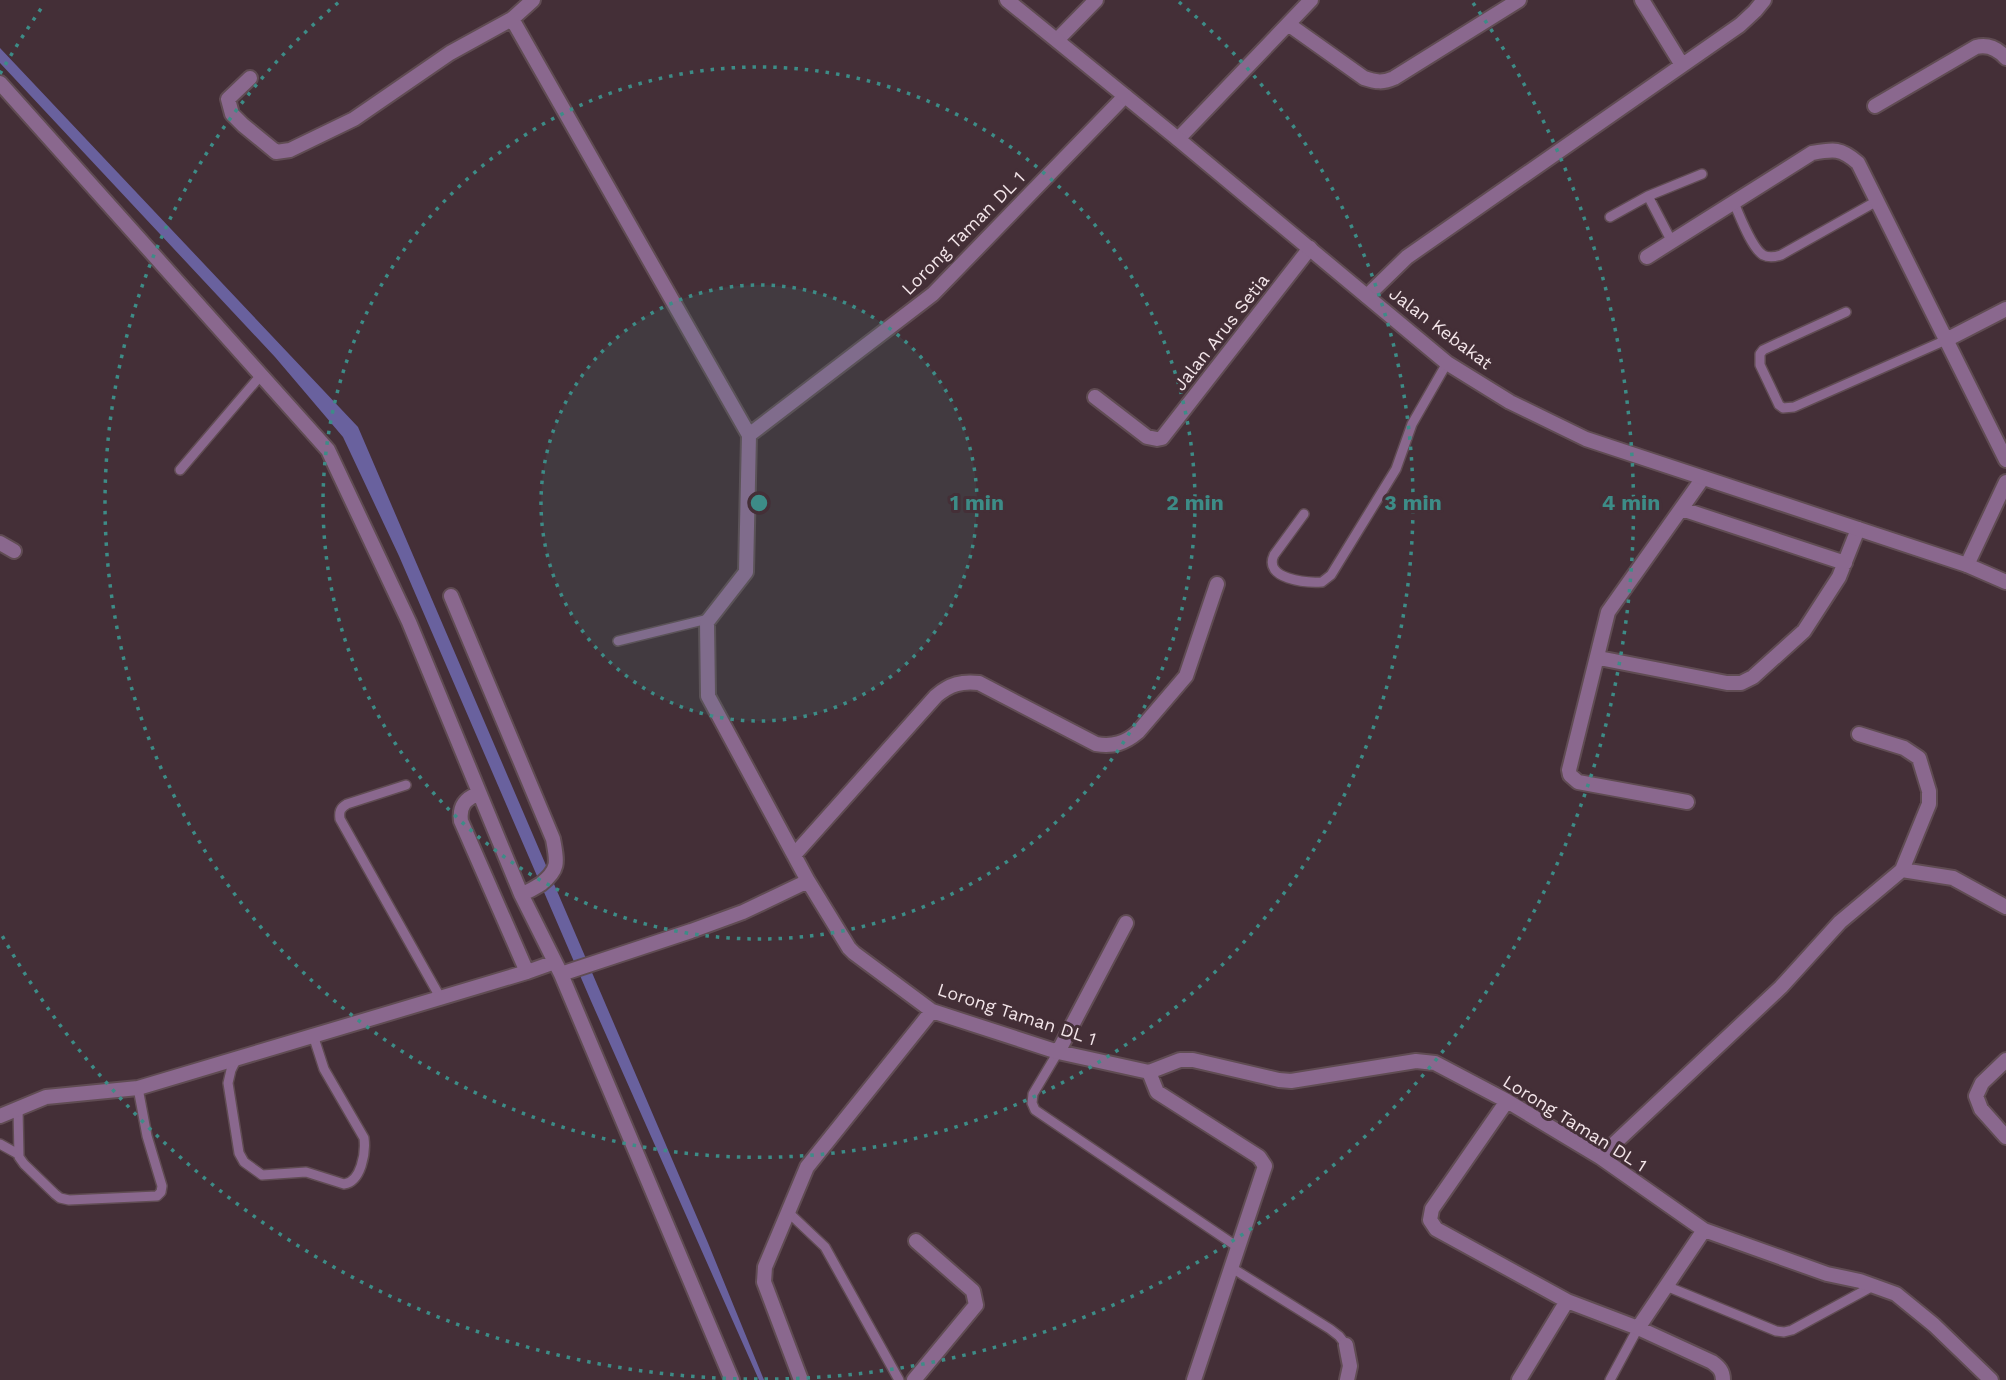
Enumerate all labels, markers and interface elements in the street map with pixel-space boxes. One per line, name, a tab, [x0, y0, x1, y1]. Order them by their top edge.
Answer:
street label: Lorong Taman DL 1	[897, 167, 1029, 299]
street label: Jalan Arus Setia	[1169, 269, 1273, 395]
street label: Jalan Kebakat	[1385, 282, 1497, 374]
text: 1 min	[950, 490, 1004, 515]
text: 2 min	[1166, 490, 1224, 515]
text: 3 min	[1384, 490, 1442, 515]
text: 4 min	[1602, 490, 1660, 515]
centre of rings	[747, 491, 771, 515]
street label: Lorong Taman DL 1	[935, 978, 1099, 1050]
street label: Lorong Taman DL 1	[1499, 1070, 1651, 1176]

